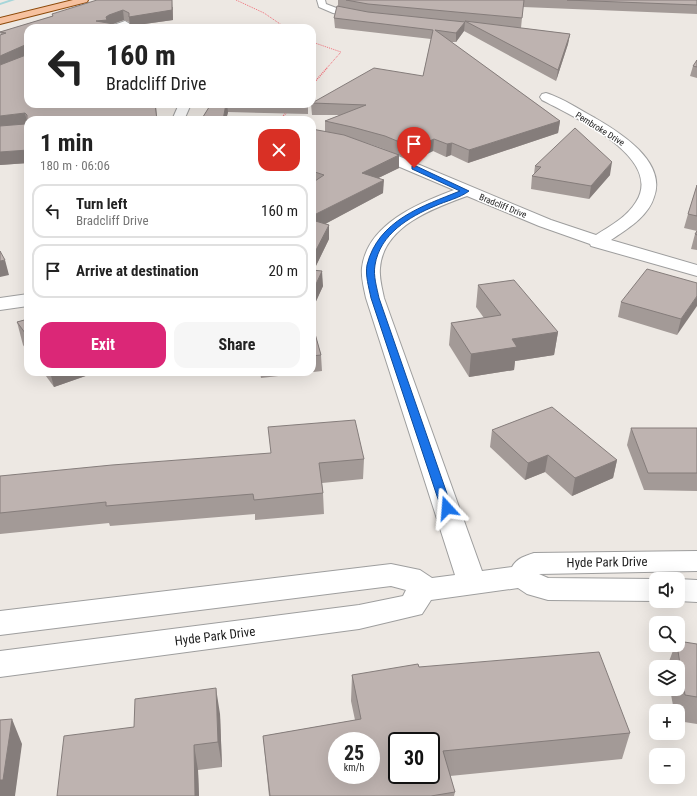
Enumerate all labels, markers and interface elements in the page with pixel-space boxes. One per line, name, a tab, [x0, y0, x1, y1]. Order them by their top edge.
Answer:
text: 160 m	[106, 39, 176, 72]
icon: left	[40, 40, 92, 92]
text: Bradcliff Drive	[106, 73, 207, 94]
street label: Pembroke Drive	[574, 110, 626, 148]
pin	[397, 127, 431, 168]
text: 1 min	[40, 129, 93, 157]
button: close	[258, 129, 300, 171]
icon: arrive	[403, 133, 425, 155]
text: 180 m · 06:06	[40, 158, 110, 173]
street label: Bradcliff Drive	[478, 192, 528, 220]
text: Turn left	[76, 195, 127, 213]
icon: left	[42, 200, 64, 222]
text: 160 m	[261, 202, 298, 220]
text: Bradcliff Drive	[76, 213, 149, 228]
icon: arrive	[42, 260, 64, 282]
text: Arrive at destination	[76, 262, 199, 280]
text: 20 m	[268, 262, 298, 280]
button: Exit	[40, 322, 166, 368]
button: Share	[174, 322, 300, 368]
position arrow	[426, 487, 468, 529]
street label: Hyde Park Drive	[566, 554, 648, 570]
map controls	[649, 572, 685, 784]
button: sound	[649, 572, 685, 608]
button: search	[649, 616, 685, 652]
street label: Hyde Park Drive	[174, 624, 256, 648]
button: layers	[649, 660, 685, 696]
button: +	[649, 704, 685, 740]
speed limit sign: 30	[388, 732, 440, 784]
text: 25	[344, 741, 364, 765]
button: −	[649, 748, 685, 784]
text: km/h	[344, 762, 364, 773]

